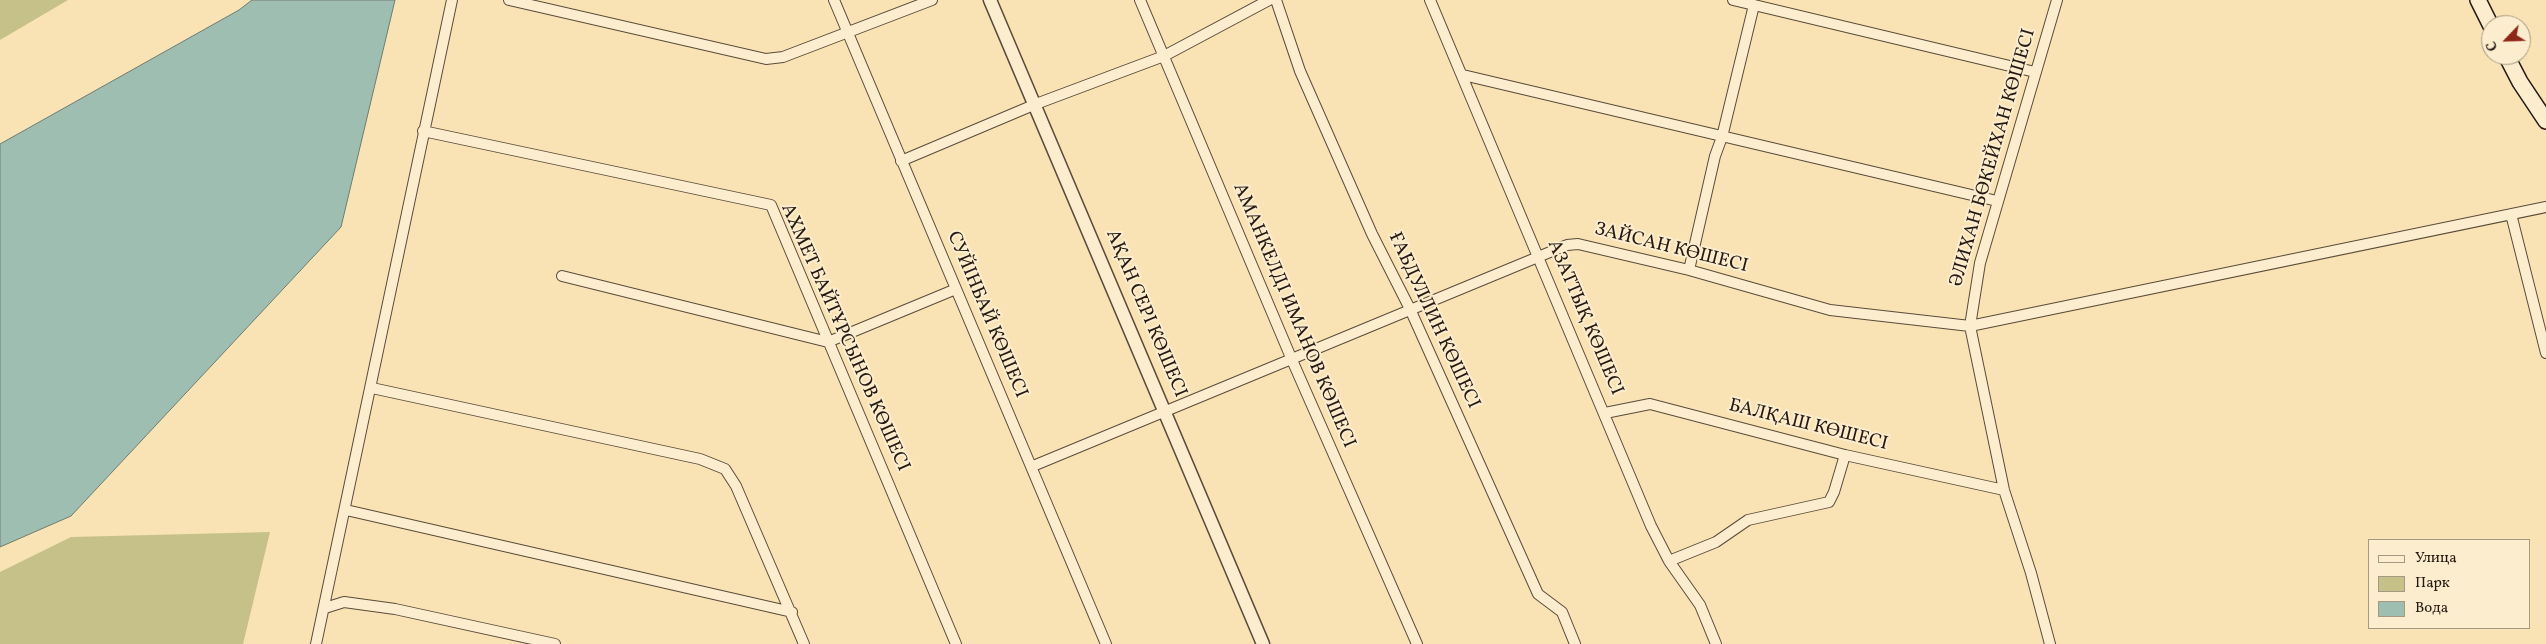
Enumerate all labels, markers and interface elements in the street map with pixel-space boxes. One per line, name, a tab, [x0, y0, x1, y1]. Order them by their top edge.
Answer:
north arrow	[2481, 15, 2531, 65]
street label: ӘЛИХАН БӨКЕЙХАН КӨШЕСІ	[1946, 26, 2042, 290]
text: С	[2482, 38, 2503, 54]
street label: АМАНКЕЛДІ ИМАНОВ КӨШЕСІ	[1227, 180, 1359, 452]
street label: АХМЕТ БАЙТҰРСЫНОВ КӨШЕСІ	[775, 201, 913, 475]
street label: ЗАЙСАН КӨШЕСІ	[1592, 219, 1750, 279]
street label: АҚАН СЕРІ КӨШЕСІ	[1099, 227, 1191, 401]
street label: СУЙІНБАЙ КӨШЕСІ	[941, 228, 1031, 402]
street label: ҒАБДУЛЛИН КӨШЕСІ	[1382, 229, 1484, 413]
street label: АЗАТТЫҚ КӨШЕСІ	[1541, 237, 1627, 399]
street label: БАЛҚАШ КӨШЕСІ	[1726, 395, 1890, 457]
legend	[2368, 539, 2531, 629]
text: Улица	[2415, 548, 2457, 569]
text: Парк	[2415, 573, 2450, 594]
text: Вода	[2415, 598, 2448, 619]

